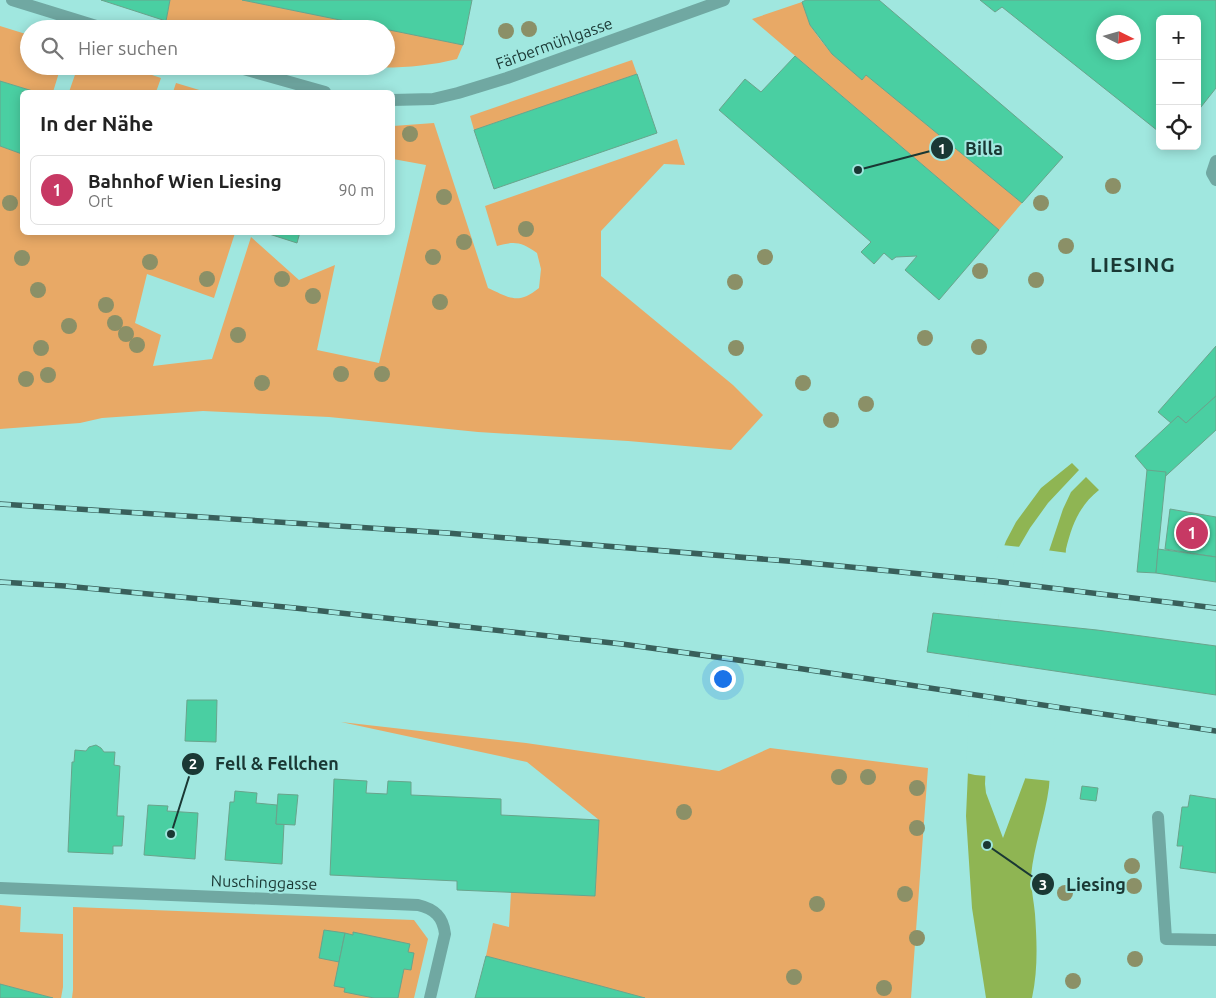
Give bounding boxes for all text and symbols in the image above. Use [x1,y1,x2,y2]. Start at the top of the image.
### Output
street label: Färbermühlgasse [493,14,615,72]
north arrow [1096,15,1141,60]
map controls [1156,15,1201,150]
button: + [1156,15,1201,60]
search box [20,20,395,75]
icon: search [38,34,66,62]
text: Hier suchen [78,37,178,59]
button: − [1156,60,1201,105]
button: locate [1156,105,1201,150]
text: In der Nähe [40,111,153,135]
callout: Billa [930,132,1013,165]
text: Billa [965,138,1003,158]
text: 1 [938,140,946,157]
text: Bahnhof Wien Liesing [88,170,282,192]
text: 1 [52,181,62,199]
text: 90 m [338,181,374,199]
text: Ort [88,192,113,210]
district label: LIESING [1090,252,1176,276]
pin: 1 [1176,514,1208,552]
your location [710,666,736,692]
callout: Fell & Fellchen [180,747,349,780]
text: Fell & Fellchen [215,753,339,773]
text: 2 [189,755,197,772]
callout: Liesing [1031,868,1136,901]
street label: Nuschinggasse [210,871,318,893]
text: Liesing [1066,874,1126,894]
text: 3 [1039,876,1047,893]

